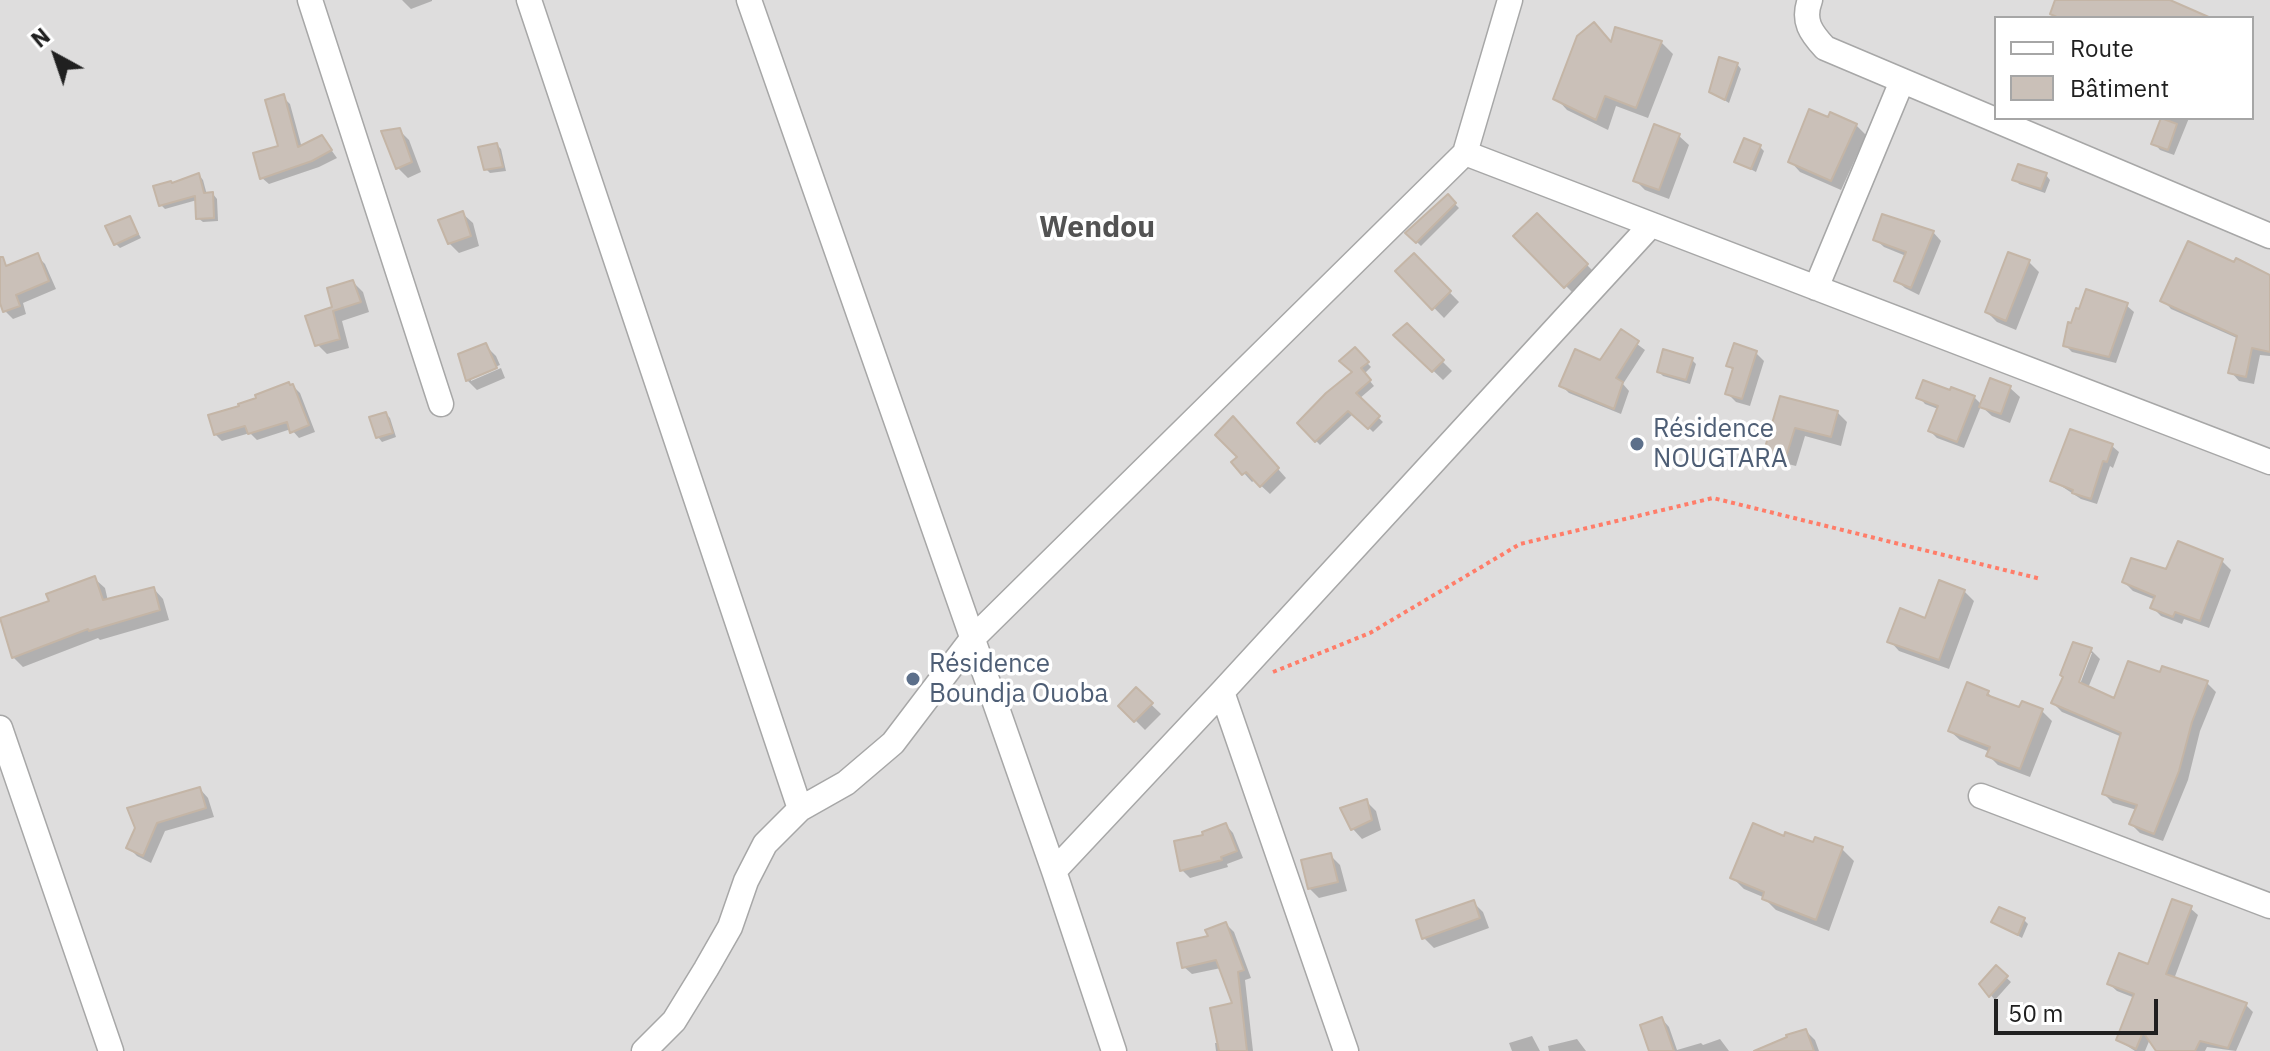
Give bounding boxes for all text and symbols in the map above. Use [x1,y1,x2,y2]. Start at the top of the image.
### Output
north arrow [16,16,96,96]
legend [1994,16,2254,120]
text: N [25,21,56,53]
text: Route [2070,32,2134,64]
text: Bâtiment [2070,72,2169,104]
district label: Wendou [1039,210,1155,246]
place label: Résidence NOUGTARA [1653,413,1788,474]
marker: Résidence NOUGTARA [1628,435,1646,453]
place label: Résidence Boundja Ouoba [929,648,1108,710]
marker: Résidence Boundja Ouoba [904,670,922,688]
scale bar [1998,983,2162,1033]
text: 50 m [2008,997,2063,1029]

